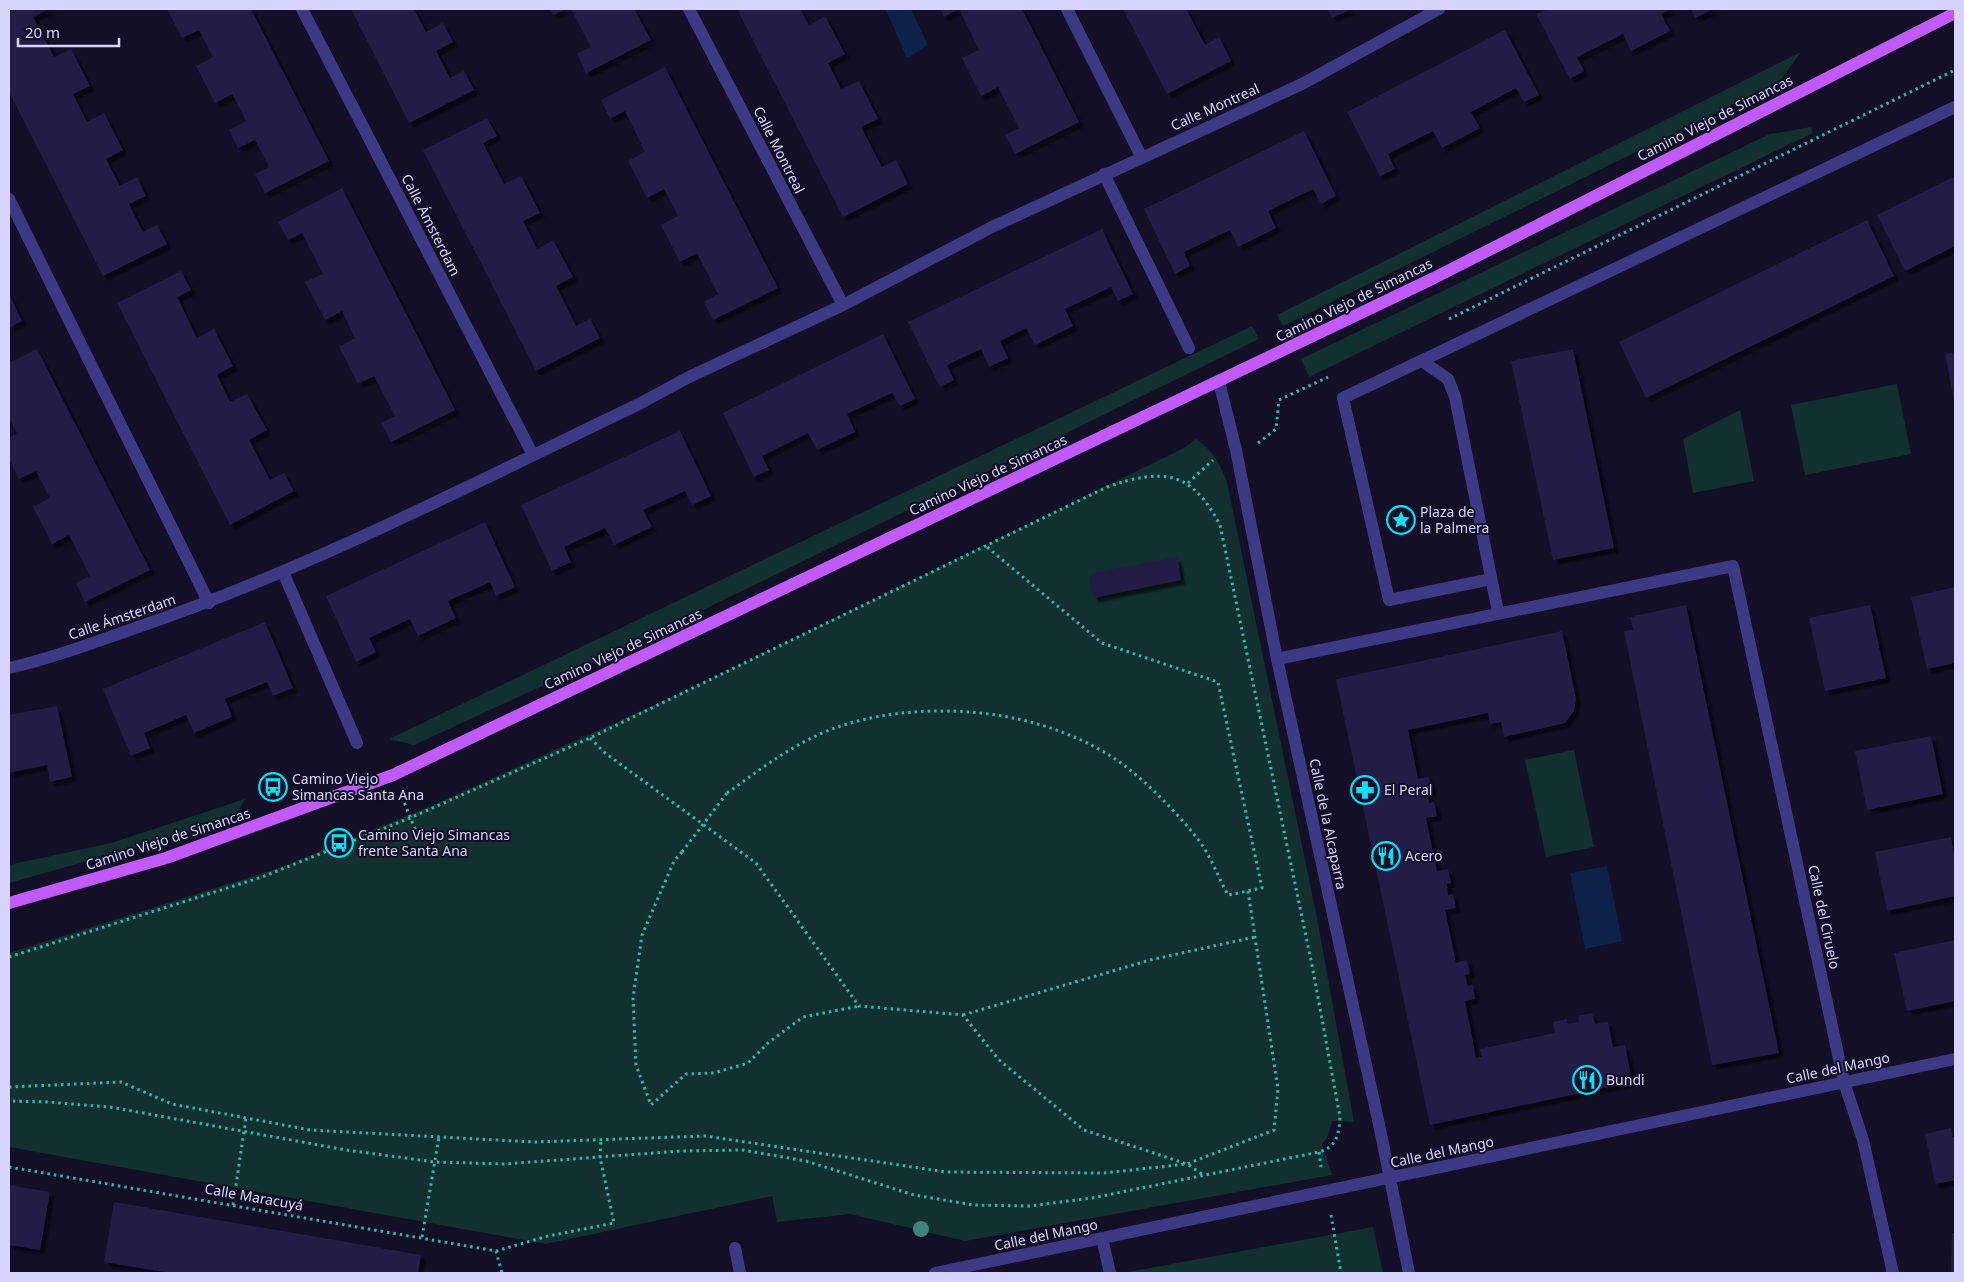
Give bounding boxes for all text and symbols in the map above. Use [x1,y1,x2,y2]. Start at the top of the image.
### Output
scale bar [18,15,119,47]
text: 20 m [25,22,60,42]
street label: Camino Viejo de Simancas [1634,70,1796,165]
street label: Calle Montreal [1167,79,1262,135]
street label: Calle Montreal [749,103,810,196]
street label: Calle Ámsterdam [398,170,465,279]
street label: Camino Viejo de Simancas [1272,253,1436,346]
street label: Camino Viejo de Simancas [906,429,1070,520]
place label: Plaza de la Palmera [1420,502,1489,537]
place icon: Plaza de la Palmera [1386,505,1416,535]
street label: Calle Ámsterdam [66,589,178,644]
street label: Camino Viejo de Simancas [541,603,705,694]
street label: Calle de la Alcaparra [1305,757,1352,891]
place label: Camino Viejo Simancas Santa Ana [292,769,424,804]
bus stop icon: Camino Viejo Simancas Santa Ana [258,772,288,802]
pharmacy icon: El Peral [1350,775,1380,805]
place label: El Peral [1384,780,1432,799]
street label: Camino Viejo de Simancas [83,803,253,874]
place label: Camino Viejo Simancas frente Santa Ana [358,825,510,860]
bus stop icon: Camino Viejo Simancas frente Santa Ana [324,828,354,858]
restaurant icon: Acero [1371,841,1401,871]
place label: Acero [1405,846,1443,865]
street label: Calle del Ciruelo [1804,863,1845,971]
street label: Calle del Mango [1784,1047,1891,1088]
restaurant icon: Bundi [1572,1065,1602,1095]
place label: Bundi [1606,1070,1645,1089]
street label: Calle del Mango [1388,1131,1495,1172]
street label: Calle Maracuyá [203,1178,305,1215]
street label: Calle del Mango [992,1214,1099,1255]

